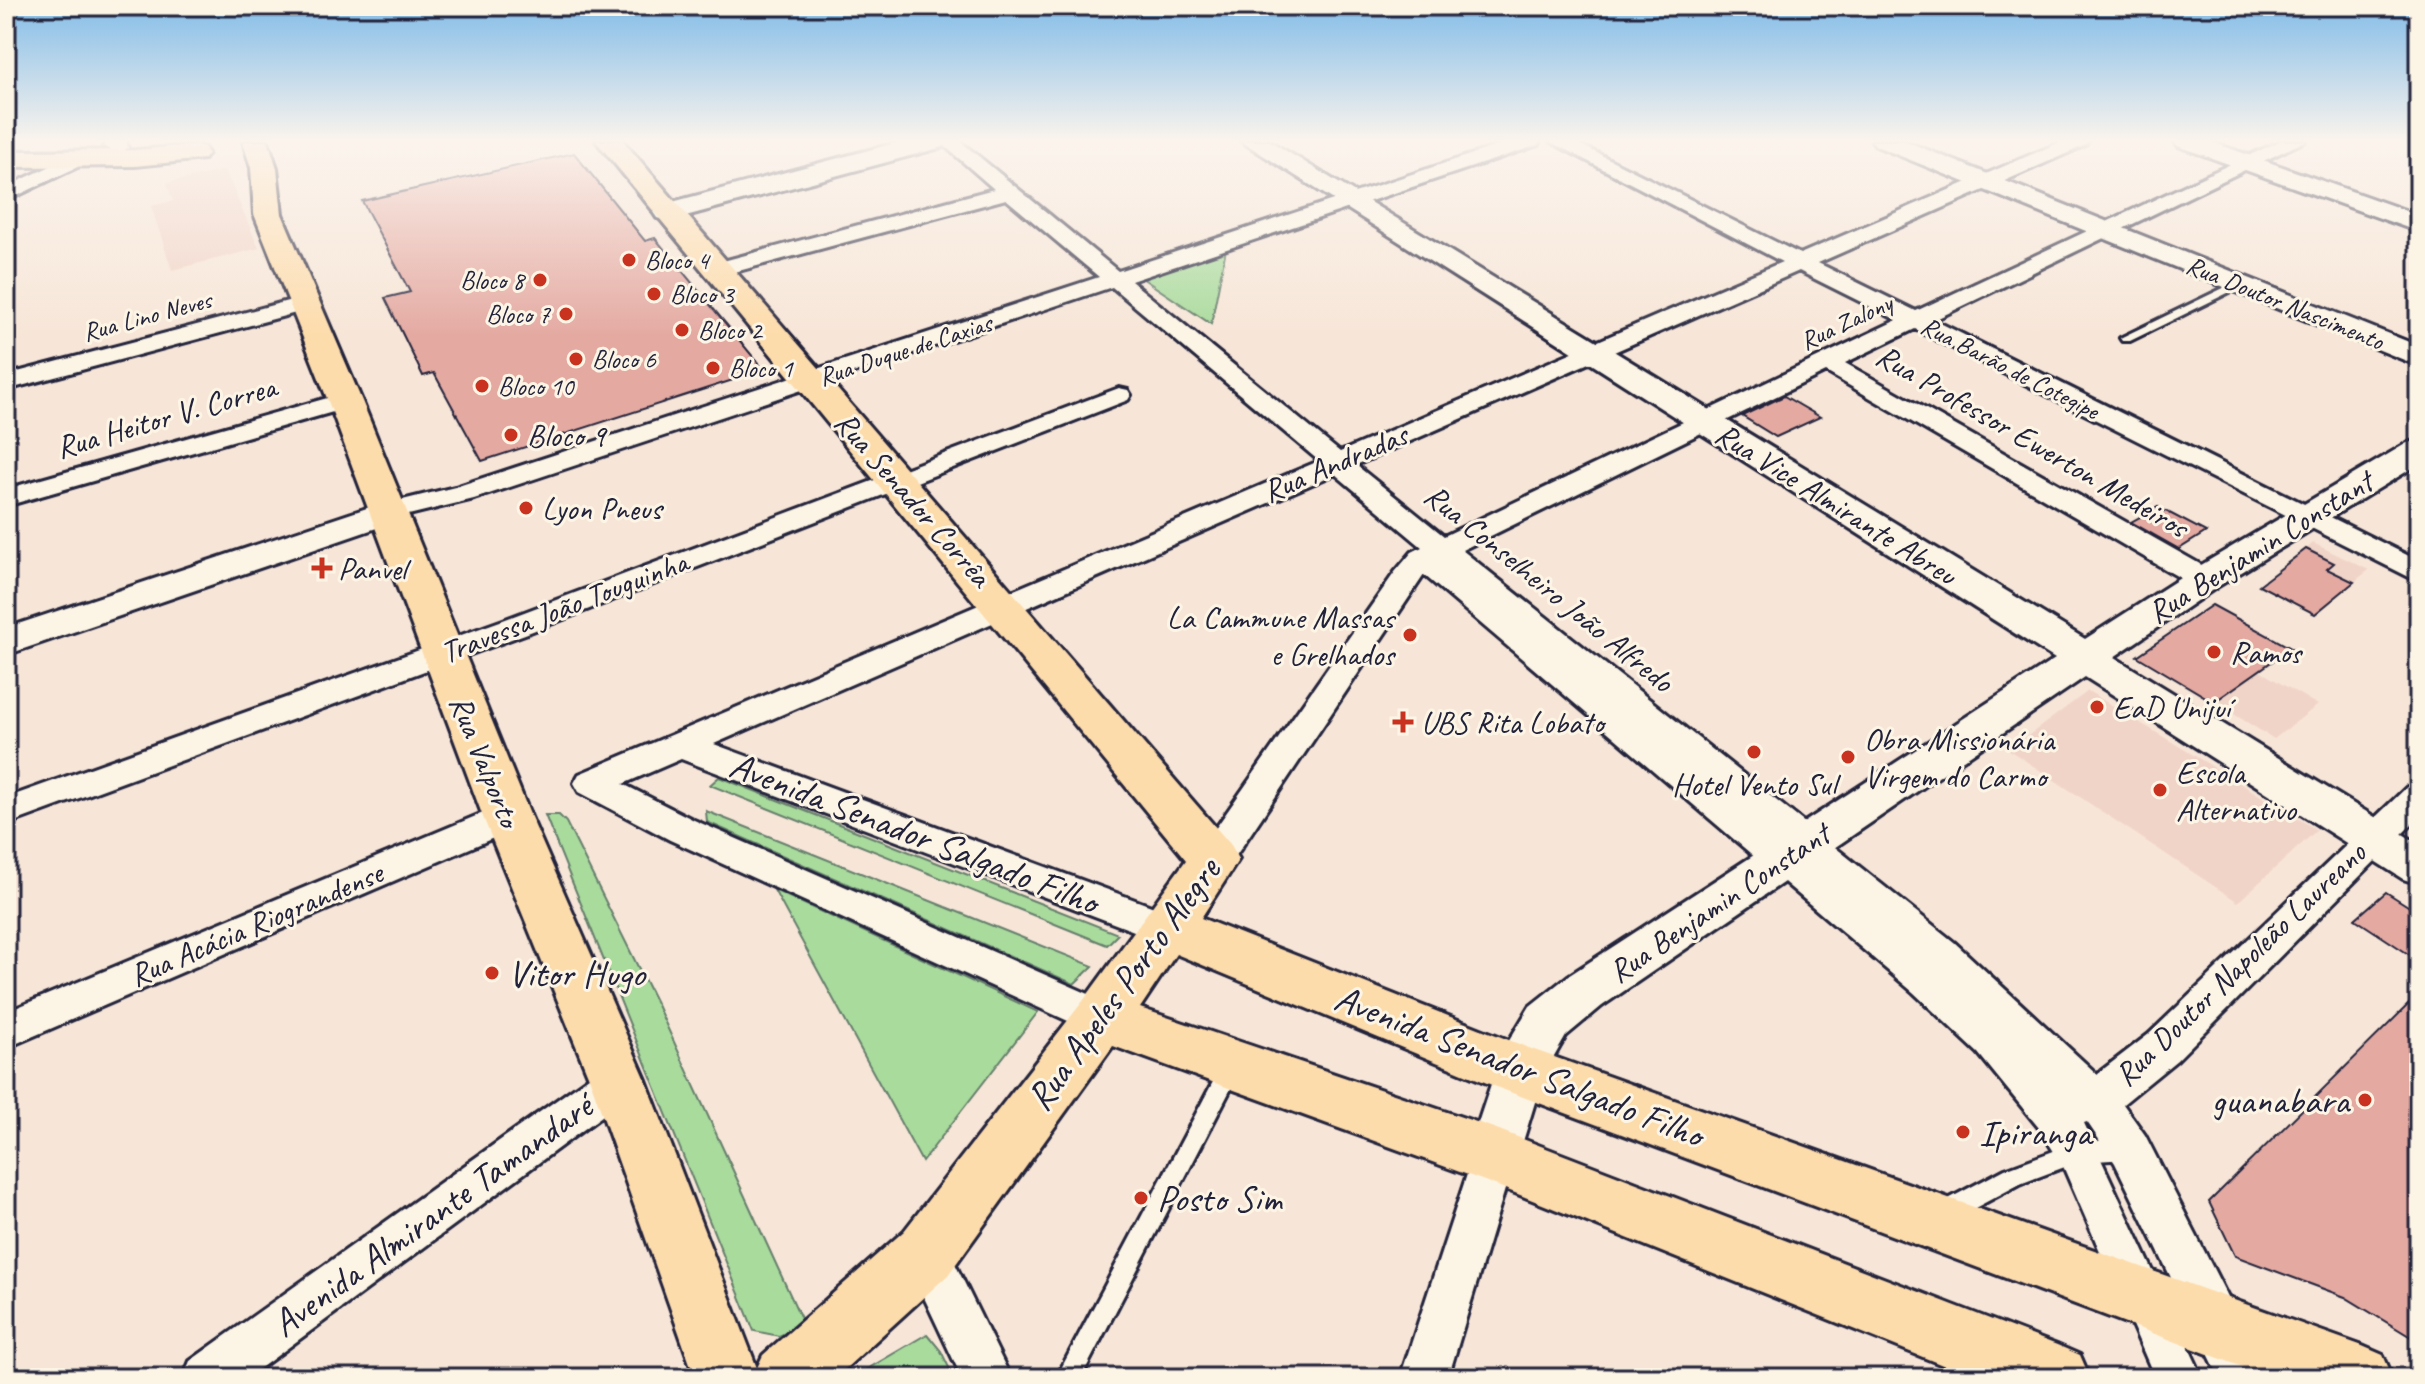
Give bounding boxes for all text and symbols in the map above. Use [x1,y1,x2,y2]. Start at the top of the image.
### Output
place label: Bloco 4 [645,244,711,277]
street label: Rua Doutor Nascimento [2182,248,2390,358]
marker: Bloco 4 [620,251,638,269]
place label: Bloco 8 [460,264,526,297]
marker: Bloco 8 [531,271,549,289]
place label: Bloco 3 [670,278,736,311]
street label: Rua Lino Neves [79,282,217,349]
marker: Bloco 3 [645,285,663,303]
street label: Rua Zalony [1795,285,1899,358]
place label: Bloco 7 [486,298,551,331]
marker: Bloco 7 [557,305,575,323]
street label: Rua Duque de Caxias [814,306,998,394]
street label: Rua Barão de Cotegipe [1915,309,2106,428]
place label: Bloco 2 [698,314,764,347]
marker: Bloco 2 [673,321,691,339]
street label: Rua Professor Ewerton Medeiros [1869,335,2198,549]
place label: Bloco 6 [592,343,657,376]
marker: Bloco 6 [567,350,585,368]
place label: Bloco 1 [729,352,794,385]
marker: Bloco 1 [704,359,722,377]
street label: Rua Heitor V. Correa [51,365,283,468]
place label: Bloco 10 [498,370,576,403]
marker: Bloco 10 [473,377,491,395]
street label: Rua Senador Corrêa [825,403,1002,597]
street label: Rua Andradas [1256,413,1416,512]
street label: Rua Vice Almirante Abreu [1708,413,1966,596]
place label: Bloco 9 [527,415,608,456]
marker: Bloco 9 [502,426,520,444]
street label: Rua Benjamin Constant [2140,459,2384,633]
street label: Rua Conselheiro João Alfredo [1416,475,1683,702]
place label: Lyon Pneus [542,488,664,529]
marker: Lyon Pneus [517,499,535,517]
street label: Travessa João Touguinha [435,540,696,673]
place label: Panvel [338,548,412,589]
marker: Panvel [313,559,331,577]
place label: La Cammune Massas e Grelhados [1167,597,1397,675]
marker: La Cammune Massas e Grelhados [1401,626,1419,644]
place label: Ramos [2230,632,2303,673]
marker: Ramos [2205,643,2223,661]
place label: EaD Unijuí [2113,687,2236,728]
street label: Rua Valporto [440,689,531,836]
marker: EaD Unijuí [2088,698,2106,716]
place label: UBS Rita Lobato [1421,702,1607,743]
marker: UBS Rita Lobato [1392,711,1414,733]
place label: Obra Missionária Virgem do Carmo [1864,719,2056,797]
street label: Avenida Senador Salgado Filho [723,741,1108,926]
marker: Hotel Vento Sul [1745,743,1763,761]
marker: Obra Missionária Virgem do Carmo [1839,748,1857,766]
place label: Escola Alternativo [2176,752,2297,830]
place label: Hotel Vento Sul [1672,764,1842,805]
marker: Escola Alternativo [2151,781,2169,799]
street label: Rua Benjamin Constant [1601,811,1841,992]
street label: Rua Doutor Napoleão Laureano [2105,832,2376,1095]
street label: Rua Apeles Porto Alegre [1016,846,1232,1119]
street label: Rua Acácia Riograndense [123,851,391,996]
place label: Vitor Hugo [508,950,648,997]
marker: Vitor Hugo [483,964,501,982]
street label: Avenida Senador Salgado Filho [1328,974,1713,1159]
place label: guanabara [2211,1077,2352,1124]
street label: Avenida Almirante Tamandaré [263,1080,606,1347]
marker: guanabara [2356,1091,2374,1109]
place label: Ipiranga [1979,1109,2095,1156]
marker: Ipiranga [1954,1123,1972,1141]
place label: Posto Sim [1157,1175,1284,1222]
marker: Posto Sim [1132,1189,1150,1207]

